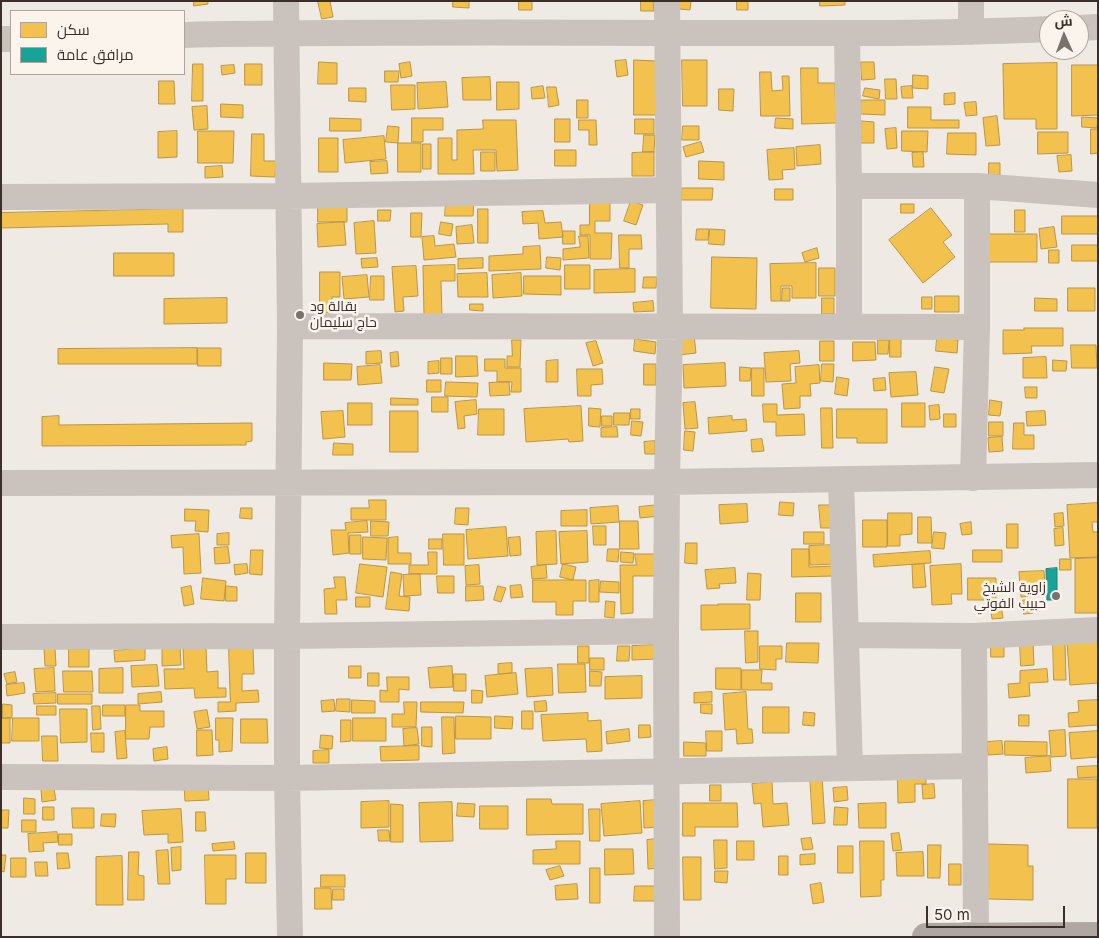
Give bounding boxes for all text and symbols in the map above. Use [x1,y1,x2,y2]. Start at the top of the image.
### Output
legend [10,10,185,75]
north arrow [1039,10,1089,60]
text: ش [1054,12,1073,29]
text: سكن [57,20,90,39]
text: مرافق عامة [57,45,134,64]
place label: بقالة ود حاج سليمان [310,299,377,332]
marker: بقالة ود حاج سليمان [294,309,306,321]
place label: زاوية الشيخ حبيب الفوتي [974,580,1046,612]
marker: زاوية الشيخ حبيب الفوتي [1050,590,1062,602]
scale bar [929,896,1068,928]
text: 50 m [934,905,970,924]

